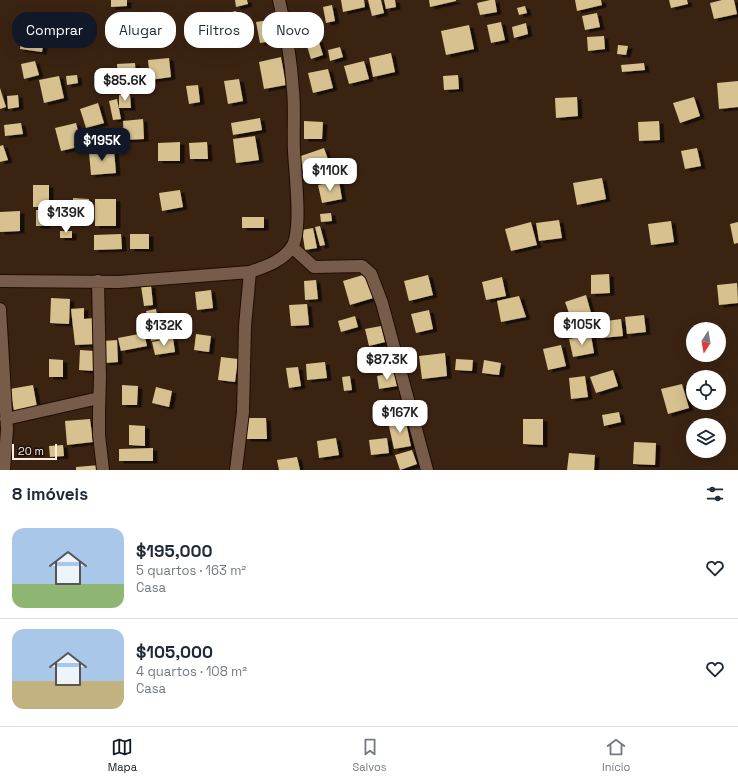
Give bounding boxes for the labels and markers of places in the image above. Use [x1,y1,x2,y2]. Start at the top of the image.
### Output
pin: $85.6K [92,68,158,102]
pin: $195K [74,128,130,162]
pin: $110K [302,158,358,192]
pin: $139K [38,200,94,234]
pin: $105K [554,312,610,346]
pin: $132K [136,313,192,347]
pin: $87.3K [354,347,420,381]
pin: $167K [372,400,428,434]

